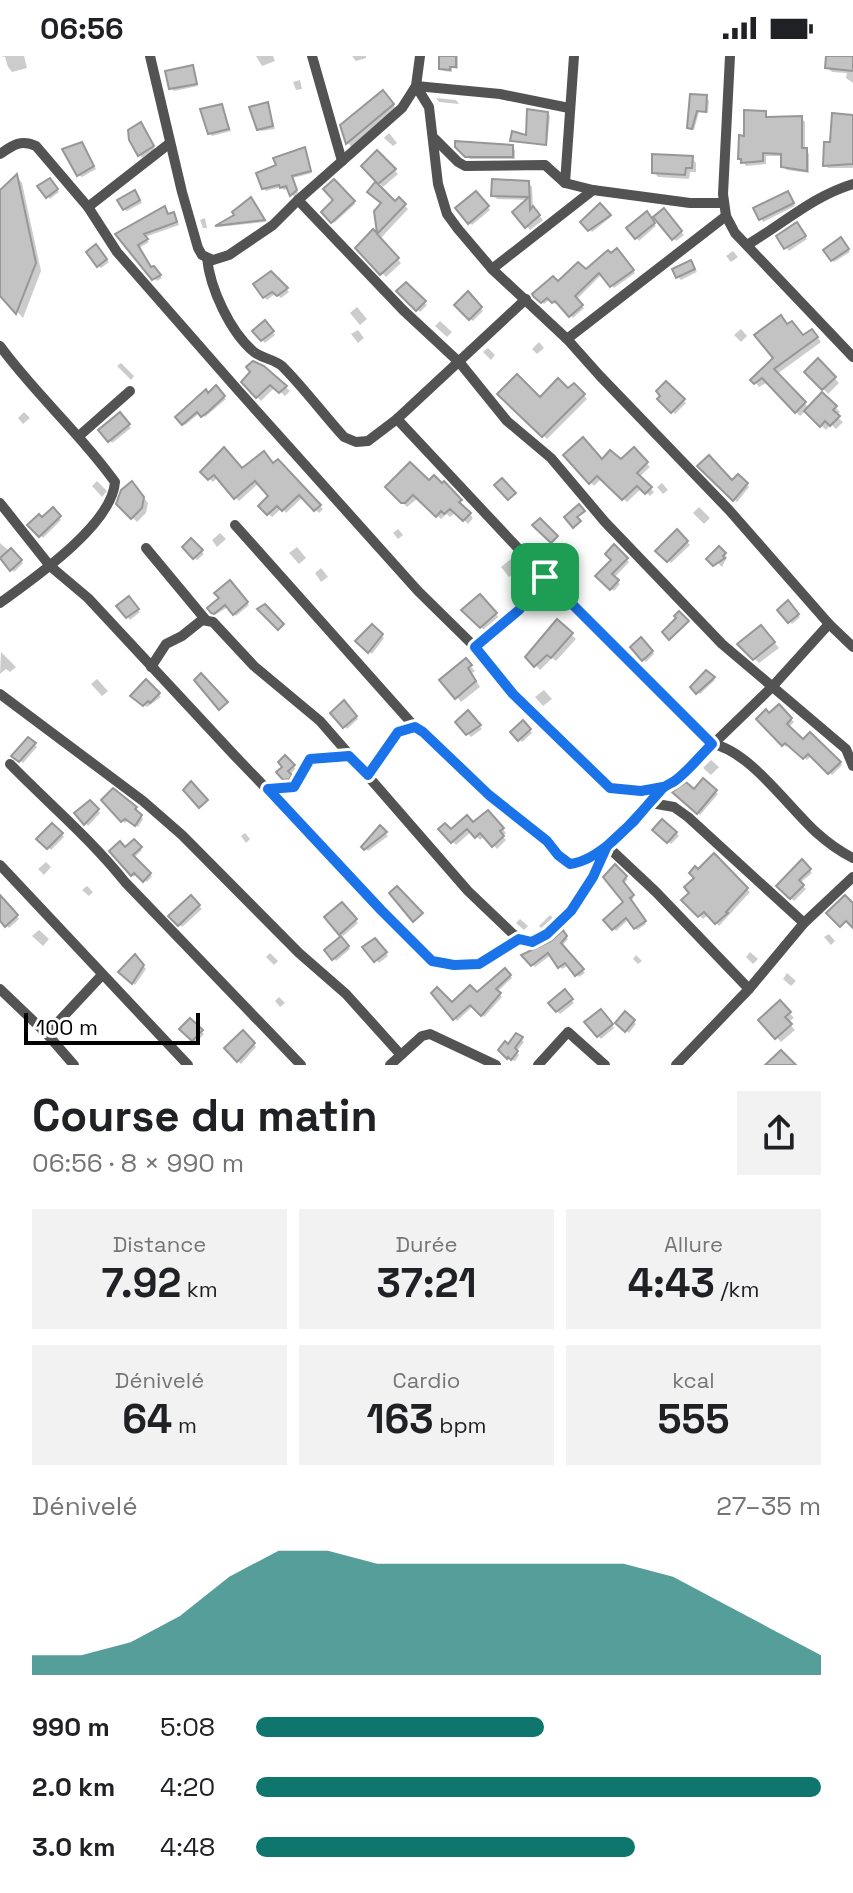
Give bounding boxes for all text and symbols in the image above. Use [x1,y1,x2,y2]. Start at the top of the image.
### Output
text: 06:56 [40,9,123,48]
pin [511,543,579,611]
icon: arrive [523,555,567,599]
scale bar [24,1009,200,1045]
text: 100 m [36,1013,98,1041]
text: Course du matin [32,1088,378,1144]
button: share [737,1091,821,1175]
text: 06:56 · 8 × 990 m [32,1146,244,1180]
text: Distance [113,1230,206,1258]
text: Durée [396,1230,458,1258]
text: Allure [664,1230,723,1258]
text: 7.92 [101,1258,181,1309]
text: 37:21 [376,1258,477,1309]
text: 4:43 [628,1258,715,1309]
text: km [181,1275,218,1303]
text: /km [715,1275,759,1303]
text: Dénivelé [115,1366,204,1394]
text: Cardio [393,1366,460,1394]
text: kcal [672,1366,715,1394]
text: 64 [122,1394,172,1445]
text: 163 [366,1394,434,1445]
text: 555 [658,1394,730,1445]
text: m [172,1411,197,1439]
text: bpm [434,1411,487,1439]
text: Dénivelé [32,1489,138,1523]
text: 27–35 m [716,1489,821,1523]
text: 990 m [32,1710,110,1744]
text: 5:08 [160,1710,215,1744]
text: 2.0 km [32,1770,115,1804]
text: 4:20 [160,1770,215,1804]
text: 3.0 km [32,1830,116,1864]
text: 4:48 [160,1830,215,1864]

